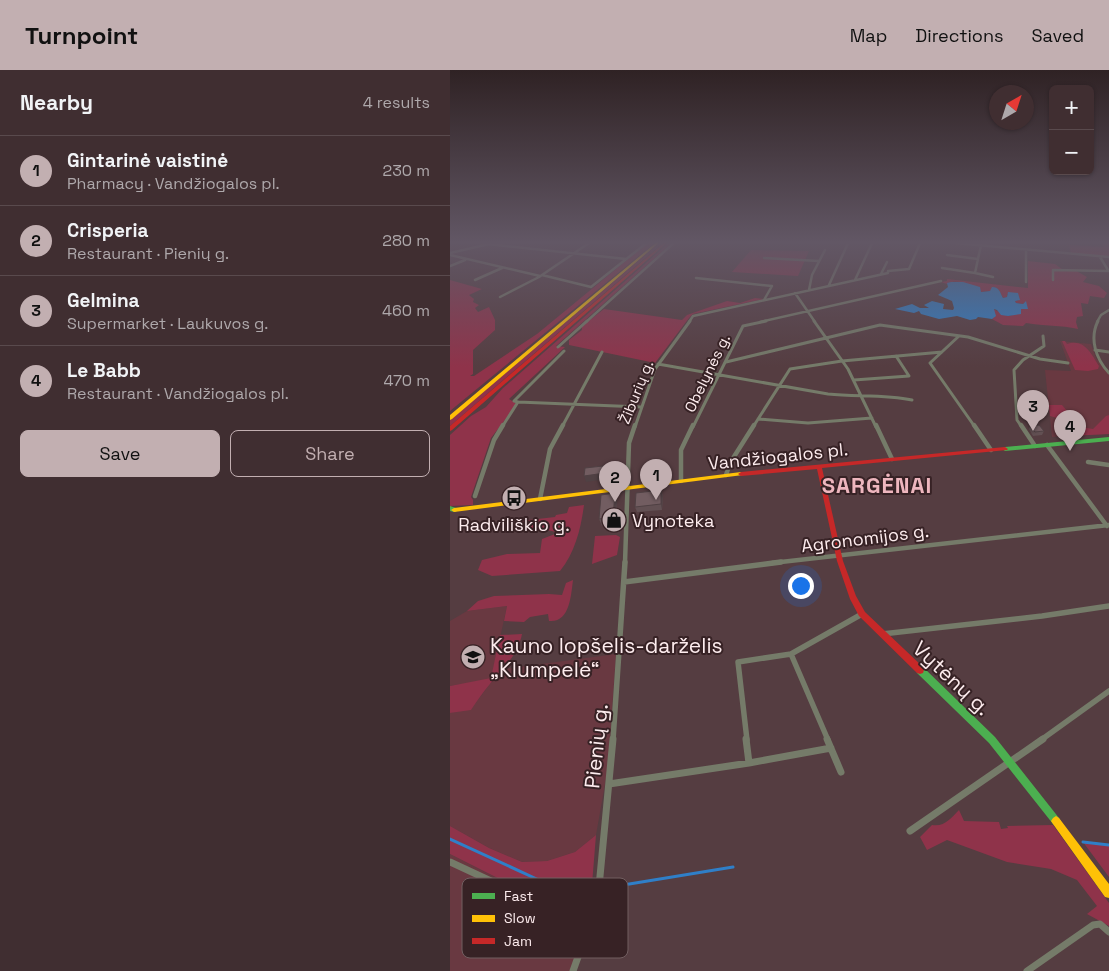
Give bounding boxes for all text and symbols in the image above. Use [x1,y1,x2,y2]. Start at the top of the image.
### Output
text: Turnpoint [25,20,138,51]
text: Map [850,24,887,47]
text: Directions [915,24,1004,47]
text: Saved [1032,24,1084,47]
north arrow [989,85,1034,130]
map controls [1049,85,1094,175]
button: + [1049,85,1094,130]
text: Nearby [20,89,93,116]
text: 4 results [363,92,430,113]
button: − [1049,130,1094,175]
text: Gintarinė vaistinė [67,148,228,173]
text: 1 [32,160,40,181]
text: 230 m [383,160,430,181]
text: Pharmacy · Vandžiogalos pl. [67,173,280,194]
text: Crisperia [67,218,148,243]
text: 2 [31,230,41,251]
text: 280 m [382,230,430,251]
text: Restaurant · Pienių g. [67,243,229,264]
text: Gelmina [67,288,140,313]
text: 3 [31,300,41,321]
text: 460 m [382,300,430,321]
text: Supermarket · Laukuvos g. [67,313,268,334]
street label: Obelynės g. [680,331,734,415]
street label: Žiburių g. [615,357,657,427]
text: Le Babb [67,358,141,383]
text: 4 [31,370,41,391]
text: 470 m [383,370,430,391]
text: Restaurant · Vandžiogalos pl. [67,383,289,404]
pin: 3 [1017,390,1049,431]
pin: 4 [1054,410,1086,451]
button: Save [20,430,220,477]
button: Share [230,430,430,477]
street label: Vandžiogalos pl. [707,437,849,475]
pin: 1 [640,459,672,500]
pin: 2 [599,461,631,502]
district label: SARGĖNAI [822,471,932,499]
bus stop icon: Radviliškio g. [501,485,527,511]
shop icon: Vynoteka [601,507,627,533]
place label: Vynoteka [632,509,714,532]
place label: Radviliškio g. [458,513,570,536]
street label: Agronomijos g. [800,519,930,557]
your location [788,573,814,599]
place label: Kauno lopšelis-darželis „Klumpelė“ [490,632,723,683]
street label: Vytėnų g. [907,635,997,721]
school or university icon: Kauno lopšelis-darželis „Klumpelė“ [460,644,486,670]
street label: Pienių g. [578,702,614,790]
legend [462,878,628,958]
text: Fast [504,887,533,905]
text: Slow [504,909,536,927]
text: Jam [504,932,532,950]

